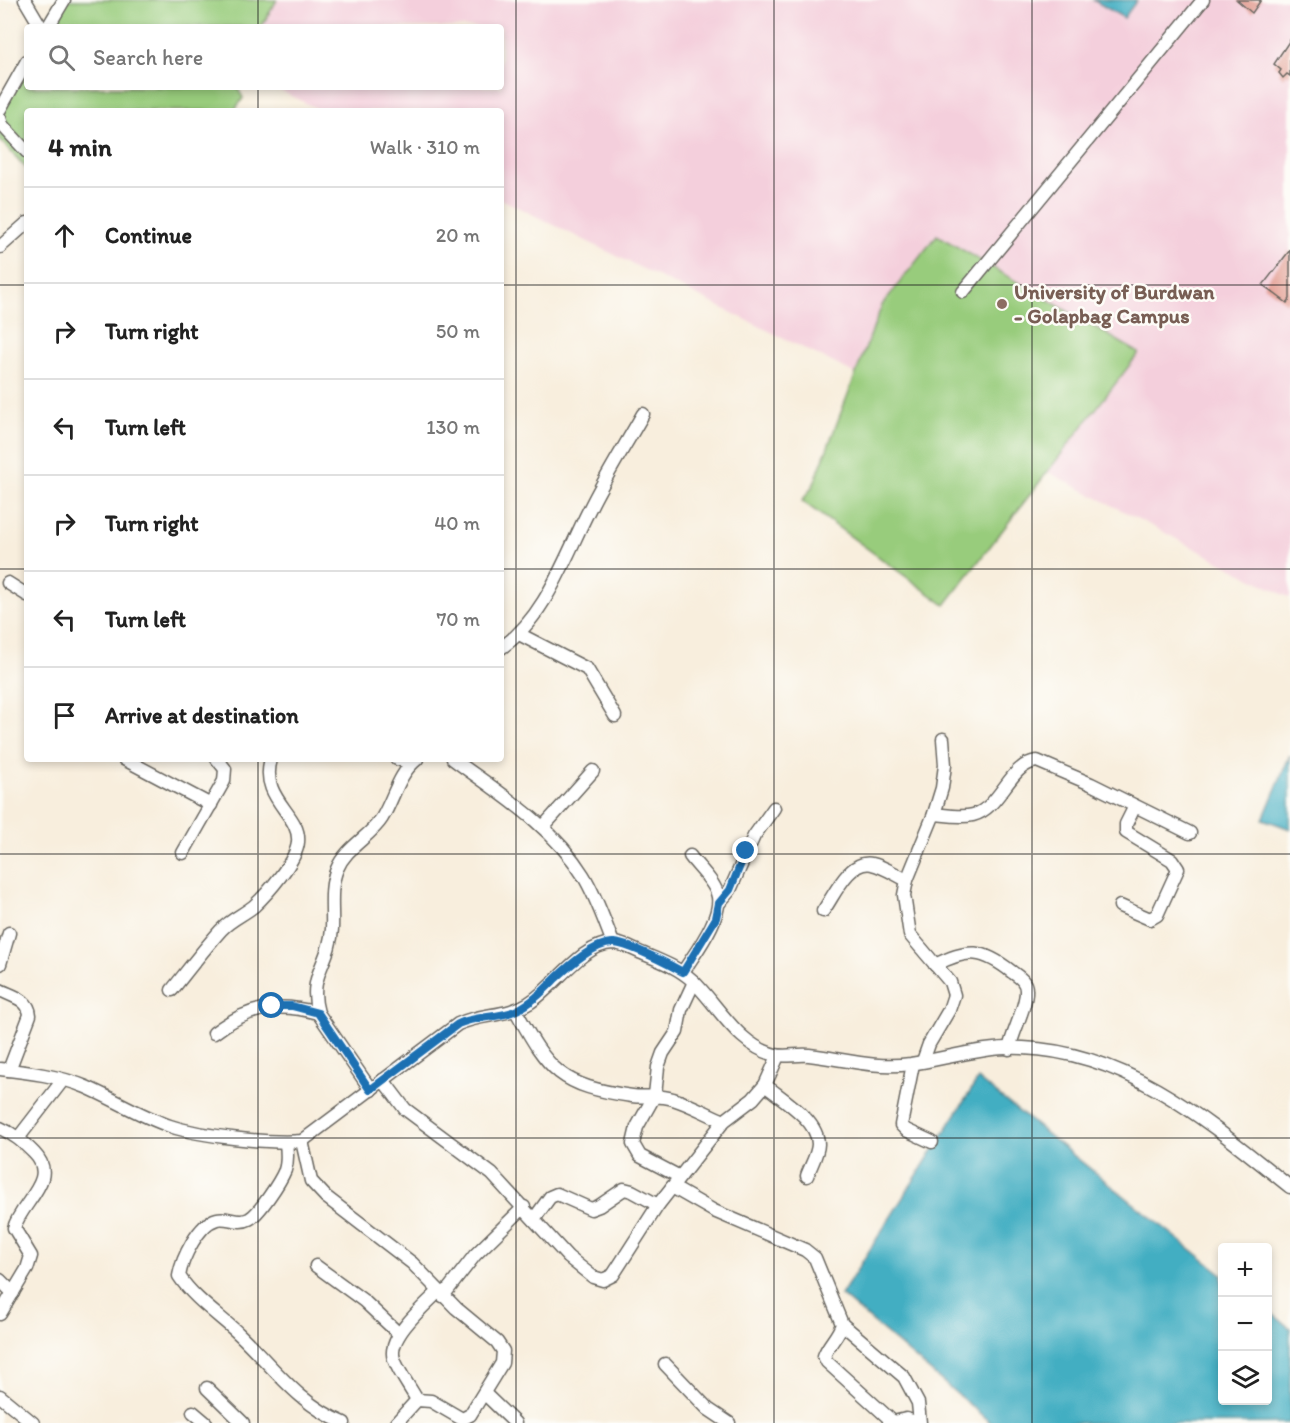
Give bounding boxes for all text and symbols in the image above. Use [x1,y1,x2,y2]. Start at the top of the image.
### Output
search box [24,24,504,90]
icon: search [45,41,78,74]
text: Search here [93,44,203,71]
text: 4 min [48,131,112,163]
text: Walk · 310 m [370,135,480,159]
icon: ahead [48,219,81,252]
text: Continue [105,222,192,249]
text: 20 m [436,223,480,247]
place label: University of Burdwan - Golapbag Campus [1014,279,1215,329]
marker: University of Burdwan - Golapbag Campus [995,297,1009,311]
icon: right [48,315,81,348]
text: Turn right [105,318,199,345]
text: 50 m [436,319,480,343]
icon: left [48,411,81,444]
text: Turn left [105,414,186,441]
text: 130 m [426,415,480,439]
icon: right [48,507,81,540]
text: Turn right [105,510,199,537]
text: 40 m [434,511,480,535]
icon: left [48,603,81,636]
text: Turn left [105,606,186,633]
text: 70 m [436,607,480,631]
icon: arrive [48,699,81,732]
text: Arrive at destination [105,702,299,729]
route end [732,837,758,863]
route start [258,992,284,1018]
map controls [1218,1243,1272,1405]
button: + [1218,1243,1272,1297]
button: − [1218,1297,1272,1351]
button: layers [1218,1351,1272,1405]

